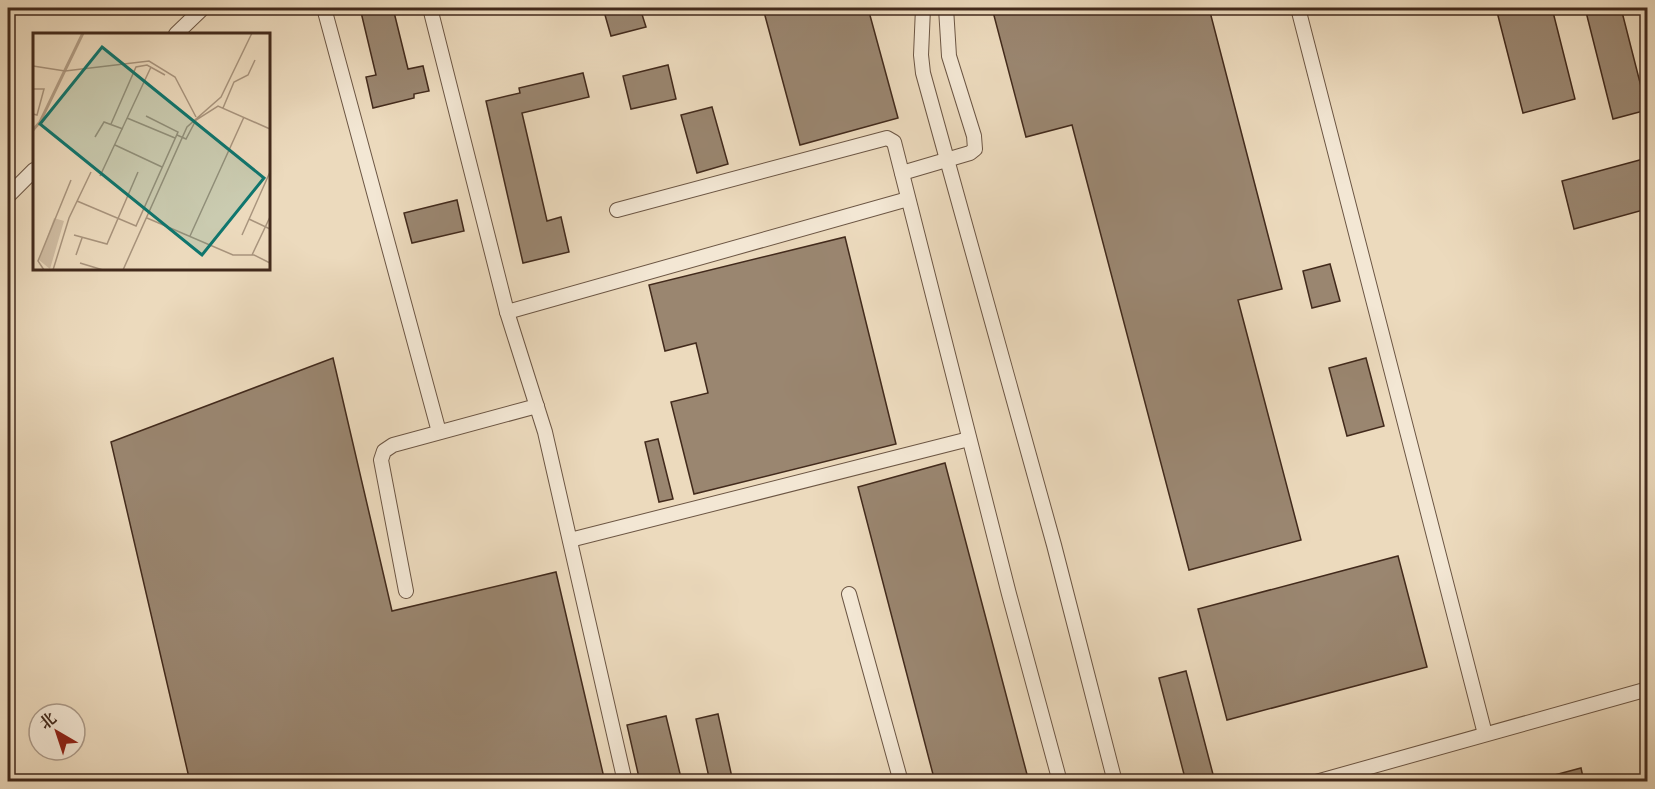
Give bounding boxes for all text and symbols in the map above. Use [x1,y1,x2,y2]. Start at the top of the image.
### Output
inset map [33,33,270,270]
north arrow [27,702,87,762]
text: 北 [36,708,61,734]

